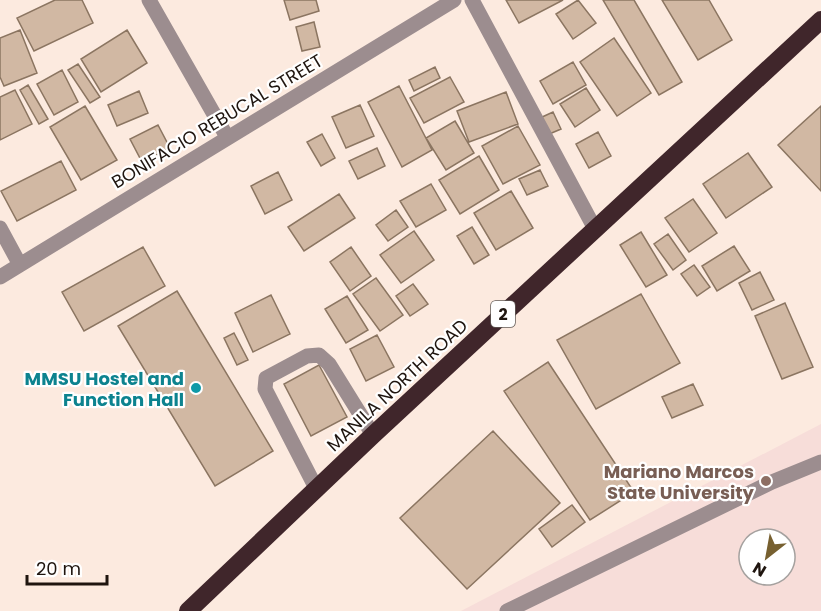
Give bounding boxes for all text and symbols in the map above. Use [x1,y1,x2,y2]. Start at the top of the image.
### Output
street label: BONIFACIO REBUCAL STREET [107,48,327,194]
road number: 2 [491,301,515,327]
street label: MANILA NORTH ROAD [321,313,473,457]
place label: MMSU Hostel and Function Hall [25,366,184,412]
marker: MMSU Hostel and Function Hall [189,381,203,395]
place label: Mariano Marcos State University [604,459,755,505]
marker: Mariano Marcos State University [759,474,773,488]
north arrow [737,527,797,587]
scale bar [27,548,106,586]
text: 20 m [36,556,81,581]
text: N [748,556,771,582]

